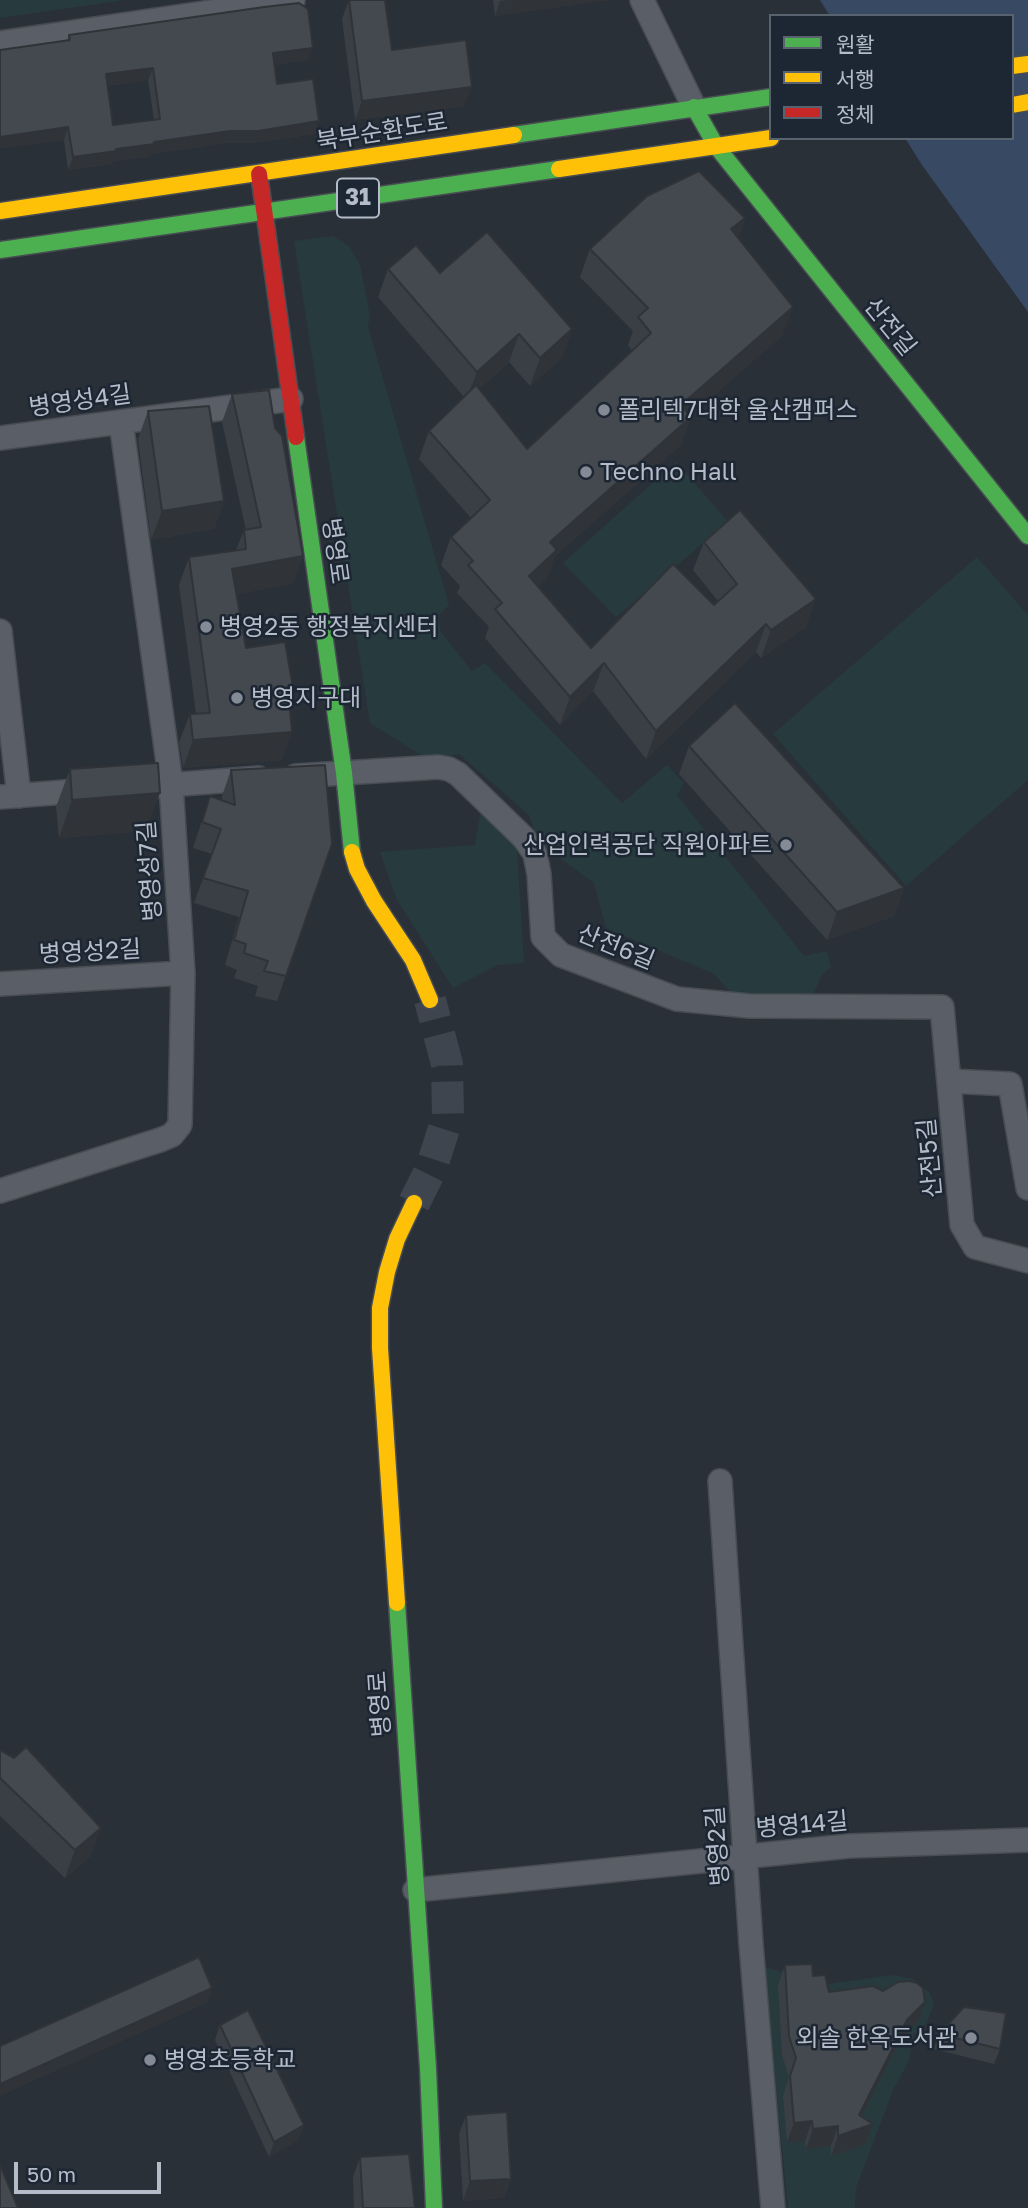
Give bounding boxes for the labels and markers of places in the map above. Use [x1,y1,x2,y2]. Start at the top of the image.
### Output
place label: 폴리텍7대학 울산캠퍼스 [618,396,858,424]
marker: 폴리텍7대학 울산캠퍼스 [596,402,612,418]
place label: Techno Hall [600,458,737,486]
marker: Techno Hall [578,464,594,480]
place label: 병영2동 행정복지센터 [220,613,439,641]
marker: 병영2동 행정복지센터 [198,619,214,635]
place label: 병영지구대 [251,684,361,712]
marker: 병영지구대 [229,690,245,706]
place label: 산업인력공단 직원아파트 [523,831,772,859]
marker: 산업인력공단 직원아파트 [778,837,794,853]
place label: 외솔 한옥도서관 [796,2024,957,2052]
marker: 외솔 한옥도서관 [963,2030,979,2046]
place label: 병영초등학교 [164,2046,296,2074]
marker: 병영초등학교 [142,2052,158,2068]

